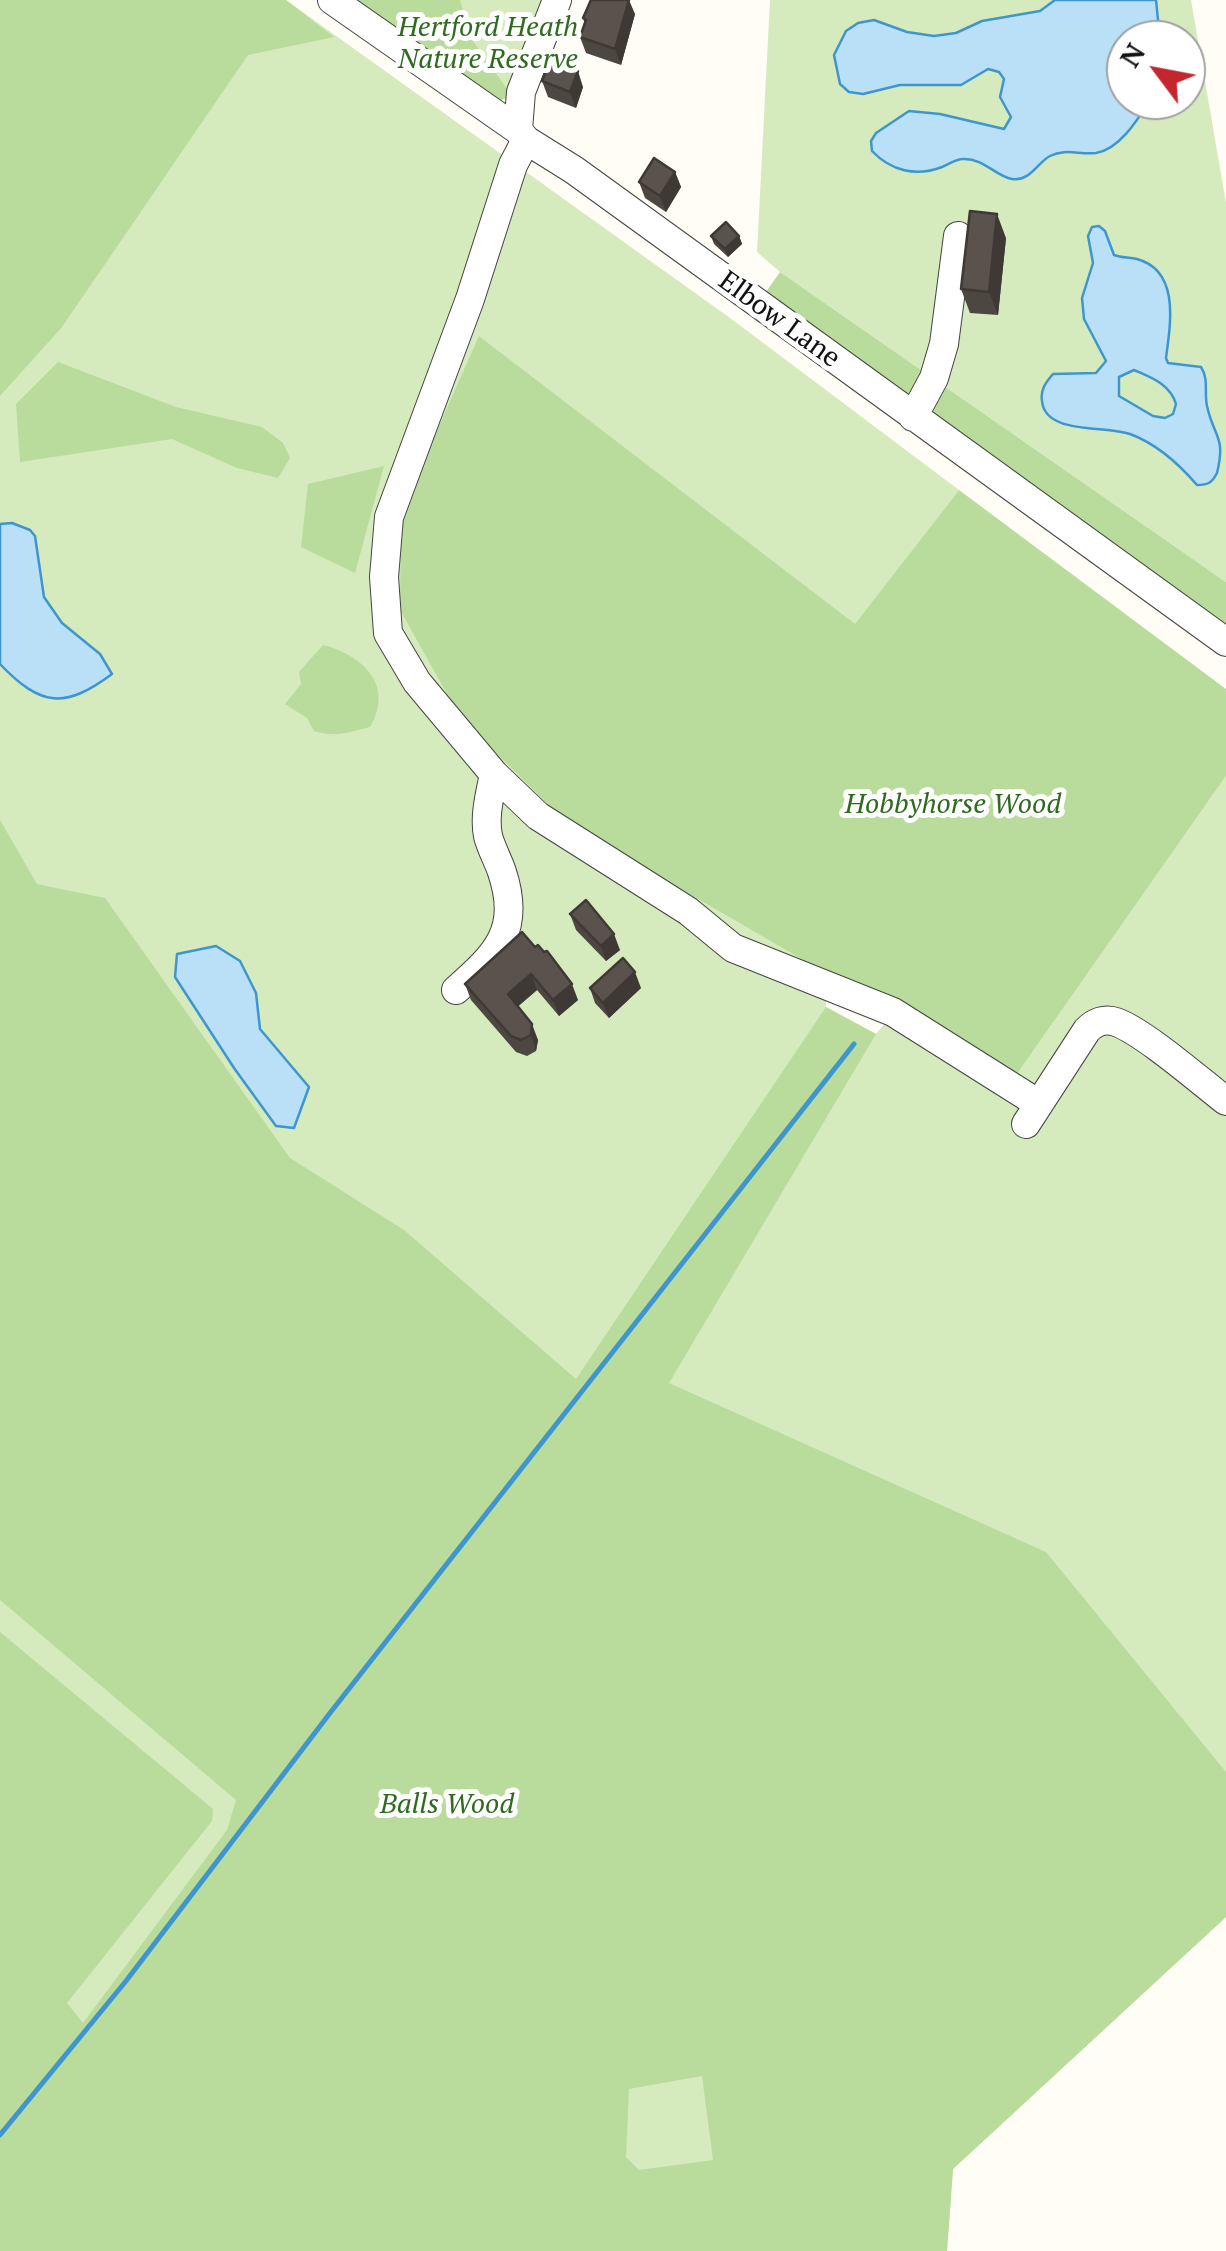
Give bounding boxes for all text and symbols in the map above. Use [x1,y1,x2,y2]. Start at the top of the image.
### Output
park label: Hertford Heath Nature Reserve [398,11,578,77]
north arrow [1106,20,1206,120]
text: N [1111,36,1153,74]
street label: Elbow Lane [711,265,847,375]
park label: Hobbyhorse Wood [845,788,1061,822]
park label: Balls Wood [380,1788,514,1822]

